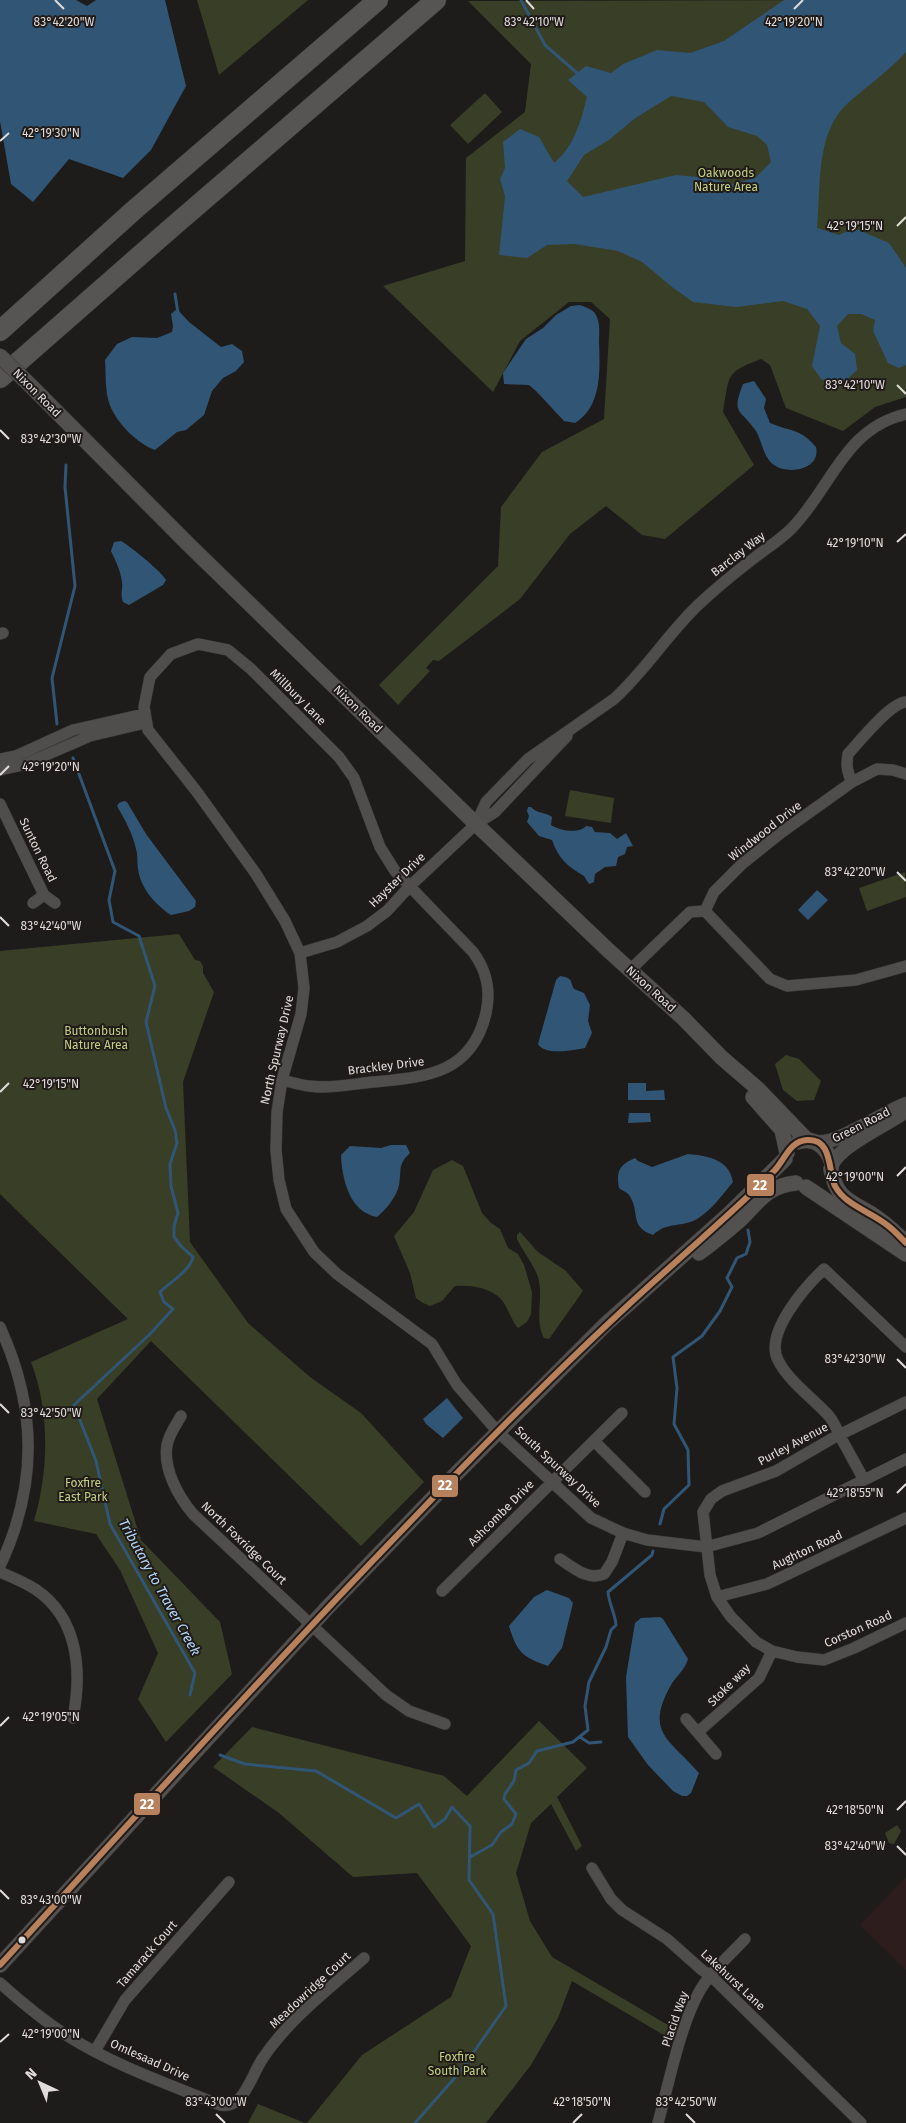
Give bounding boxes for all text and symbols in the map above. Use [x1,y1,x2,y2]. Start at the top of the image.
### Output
text: 83°42'20"W [34,15,94,29]
text: 83°42'10"W [504,15,564,29]
text: 42°19'20"N [765,15,823,29]
text: 42°19'30"N [22,126,80,140]
park label: Oakwoods Nature Area [694,166,758,194]
text: 42°19'15"N [827,219,883,233]
street label: Nixon Road [10,366,64,420]
text: 83°42'10"W [825,378,885,392]
text: 83°42'30"W [21,432,82,446]
street label: Barclay Way [708,529,768,579]
text: 42°19'10"N [826,536,884,550]
street label: Millbury Lane [267,666,329,728]
street label: Nixon Road [331,682,385,736]
text: 42°19'20"N [22,760,80,774]
street label: Windwood Drive [726,798,804,864]
street label: Sunton Road [16,816,60,884]
street label: Hayster Drive [366,850,428,910]
text: 83°42'20"W [825,865,885,879]
text: 83°42'40"W [21,919,81,933]
street label: Nixon Road [623,963,679,1015]
street label: North Spurway Drive [258,994,296,1106]
park label: Buttonbush Nature Area [64,1024,128,1052]
street label: Brackley Drive [347,1054,425,1078]
text: 42°19'15"N [23,1077,79,1091]
street label: Green Road [830,1105,892,1145]
text: 42°19'00"N [826,1170,884,1184]
line badge: 22 [746,1173,775,1197]
text: 22 [753,1177,767,1194]
text: 83°42'30"W [825,1352,886,1366]
text: 83°42'50"W [21,1406,82,1420]
street label: Purley Avenue [756,1420,830,1468]
street label: South Spurway Drive [512,1424,604,1510]
line badge: 22 [431,1474,459,1498]
park label: Foxfire East Park [58,1476,109,1504]
text: 22 [438,1477,452,1494]
street label: Ashcombe Drive [465,1477,537,1549]
text: 42°18'55"N [826,1486,884,1500]
street label: North Foxridge Court [199,1499,290,1588]
water label: Tributary to Traver Creek [115,1516,204,1659]
street label: Aughton Road [770,1528,844,1572]
street label: Corston Road [822,1608,894,1650]
street label: Stoke way [705,1661,753,1709]
text: 42°19'05"N [22,1710,80,1724]
line badge: 22 [133,1792,161,1816]
text: 22 [140,1796,154,1813]
text: 42°18'50"N [826,1803,884,1817]
text: 83°42'40"W [825,1839,885,1853]
text: 83°43'00"W [20,1893,82,1907]
street label: Tamarack Court [114,1917,180,1990]
unlabelled marker [17,1935,27,1945]
street label: Lakehurst Lane [698,1947,768,2013]
street label: Meadowridge Court [267,1948,354,2031]
street label: Placid Way [659,1989,691,2049]
text: 42°19'00"N [22,2027,80,2041]
street label: Omlesaad Drive [108,2036,192,2084]
park label: Foxfire South Park [428,2050,487,2078]
north arrow [15,2058,65,2108]
text: N [22,2065,41,2083]
text: 83°43'00"W [185,2095,247,2109]
text: 42°18'50"N [553,2095,611,2109]
text: 83°42'50"W [656,2095,717,2109]

